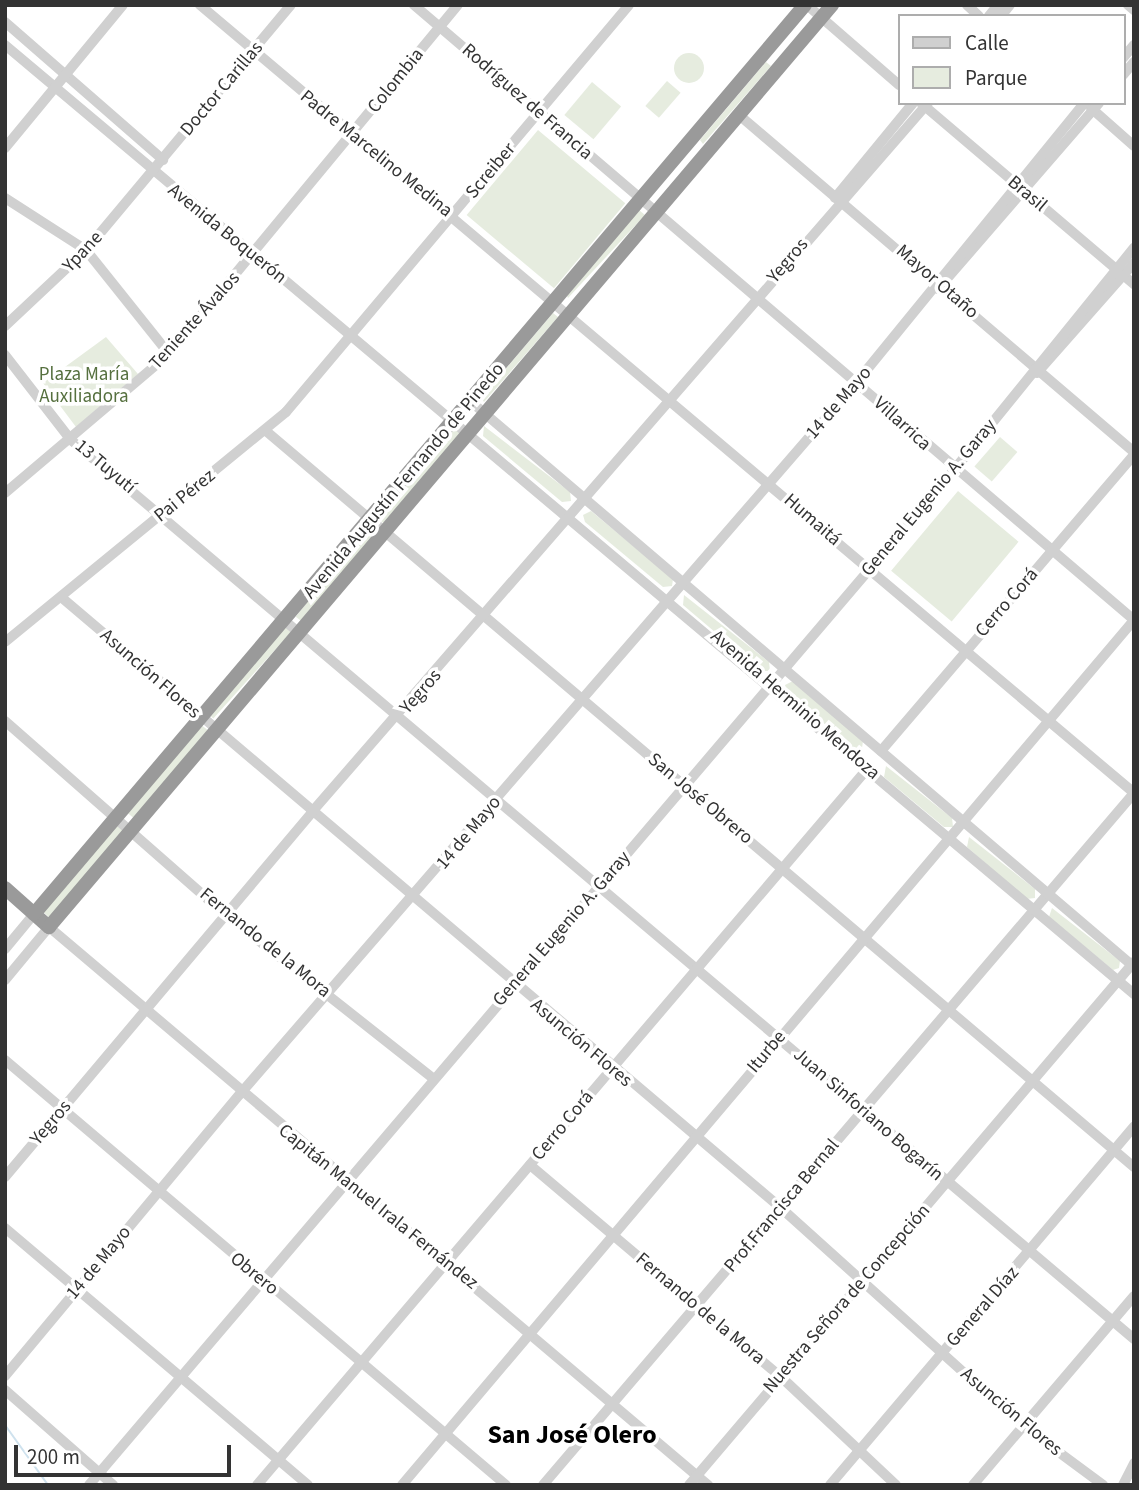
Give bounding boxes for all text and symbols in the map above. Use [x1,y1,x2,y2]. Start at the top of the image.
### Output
legend [898,14,1125,105]
text: Calle [965,28,1009,58]
street label: Doctor Carillas [176,37,268,141]
street label: Rodríguez de Francia [457,39,597,165]
street label: Colombia [363,44,429,118]
text: Parque [965,63,1027,93]
street label: Padre Marcelino Medina [295,85,457,223]
street label: Screiber [461,138,521,204]
street label: Brasil [1003,171,1051,217]
street label: Avenida Boquerón [163,179,291,289]
street label: Ypane [58,227,108,277]
street label: Yegros [763,234,813,288]
street label: Mayor Otaño [891,240,983,324]
street label: Teniente Ávalos [145,267,245,375]
street label: Avenida Augustín Fernando de Pinedo [299,358,509,604]
street label: 14 de Mayo [801,362,877,444]
park label: Plaza María Auxiliadora [39,364,129,408]
street label: Villarrica [868,392,936,456]
street label: General Eugenio A. Garay [857,415,1001,581]
street label: 13 Tuyutí [70,435,140,499]
street label: Pai Pérez [150,465,220,527]
street label: Humaitá [779,489,845,551]
street label: Cerro Corá [971,564,1043,642]
street label: Asunción Flores [95,624,205,724]
street label: Avenida Herminio Mendoza [706,625,884,785]
street label: Yegros [395,665,447,719]
street label: San José Obrero [643,748,757,850]
street label: 14 de Mayo [432,792,506,874]
street label: General Eugenio A. Garay [488,847,636,1011]
street label: Fernando de la Mora [195,883,335,1003]
street label: Asunción Flores [526,994,636,1092]
street label: Iturbe [743,1026,791,1078]
street label: Juan Sinforiano Bogarín [788,1044,948,1186]
street label: Cerro Corá [527,1086,599,1166]
street label: Yegros [26,1096,76,1150]
street label: Capitán Manuel Irala Fernández [274,1119,482,1295]
street label: Prof.Francisca Bernal [720,1135,844,1277]
street label: Nuestra Señora de Concepción [759,1200,935,1398]
street label: 14 de Mayo [62,1222,136,1304]
street label: Obrero [225,1248,283,1300]
street label: Fernando de la Mora [631,1248,769,1370]
street label: General Díaz [942,1262,1024,1352]
street label: Asunción Flores [956,1363,1066,1461]
district label: San José Olero [487,1419,657,1451]
scale bar [18,1430,234,1474]
text: 200 m [27,1442,80,1472]

